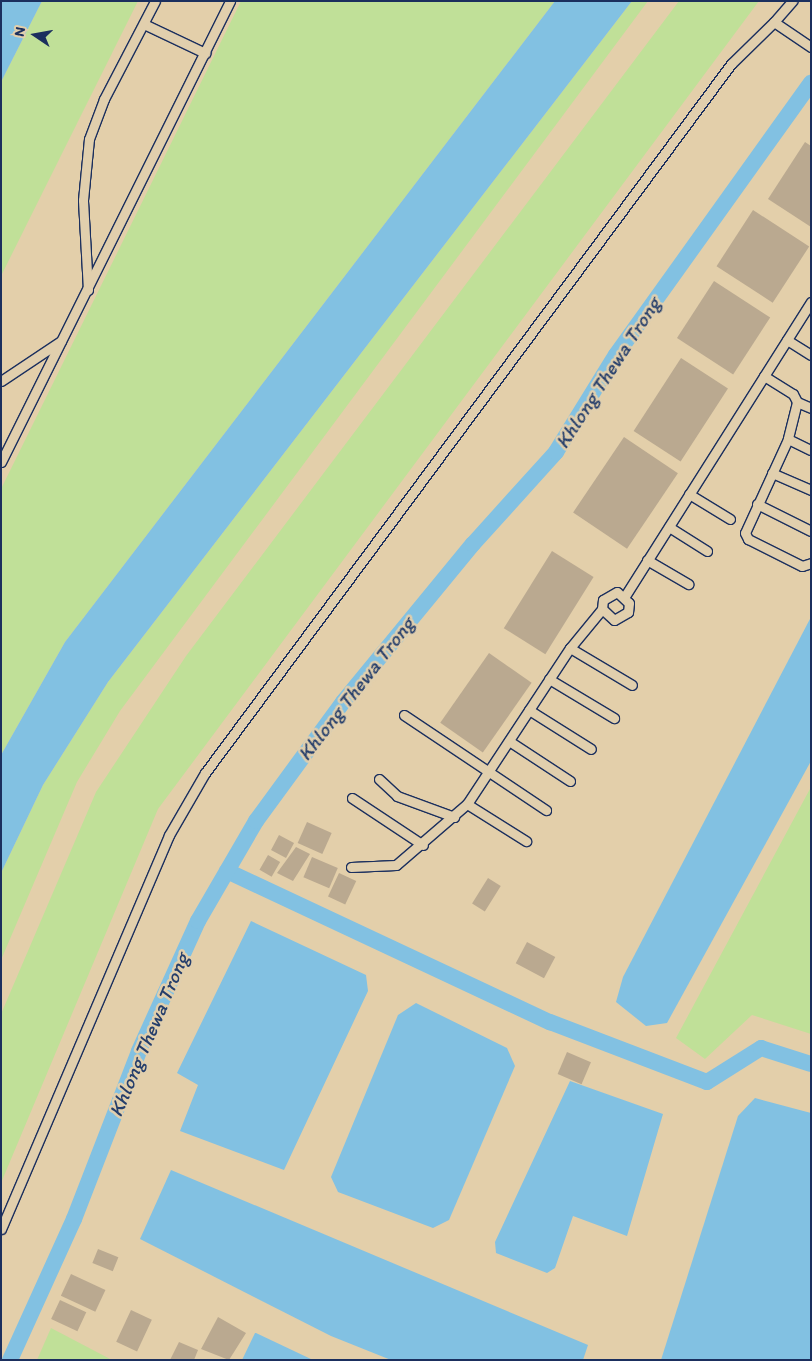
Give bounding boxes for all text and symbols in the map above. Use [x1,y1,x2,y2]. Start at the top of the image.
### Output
north arrow [10,10,60,60]
text: N [11,25,29,38]
water label: Khlong Thewa Trong [551,294,665,452]
water label: Khlong Thewa Trong [293,613,419,765]
water label: Khlong Thewa Trong [104,950,194,1120]

